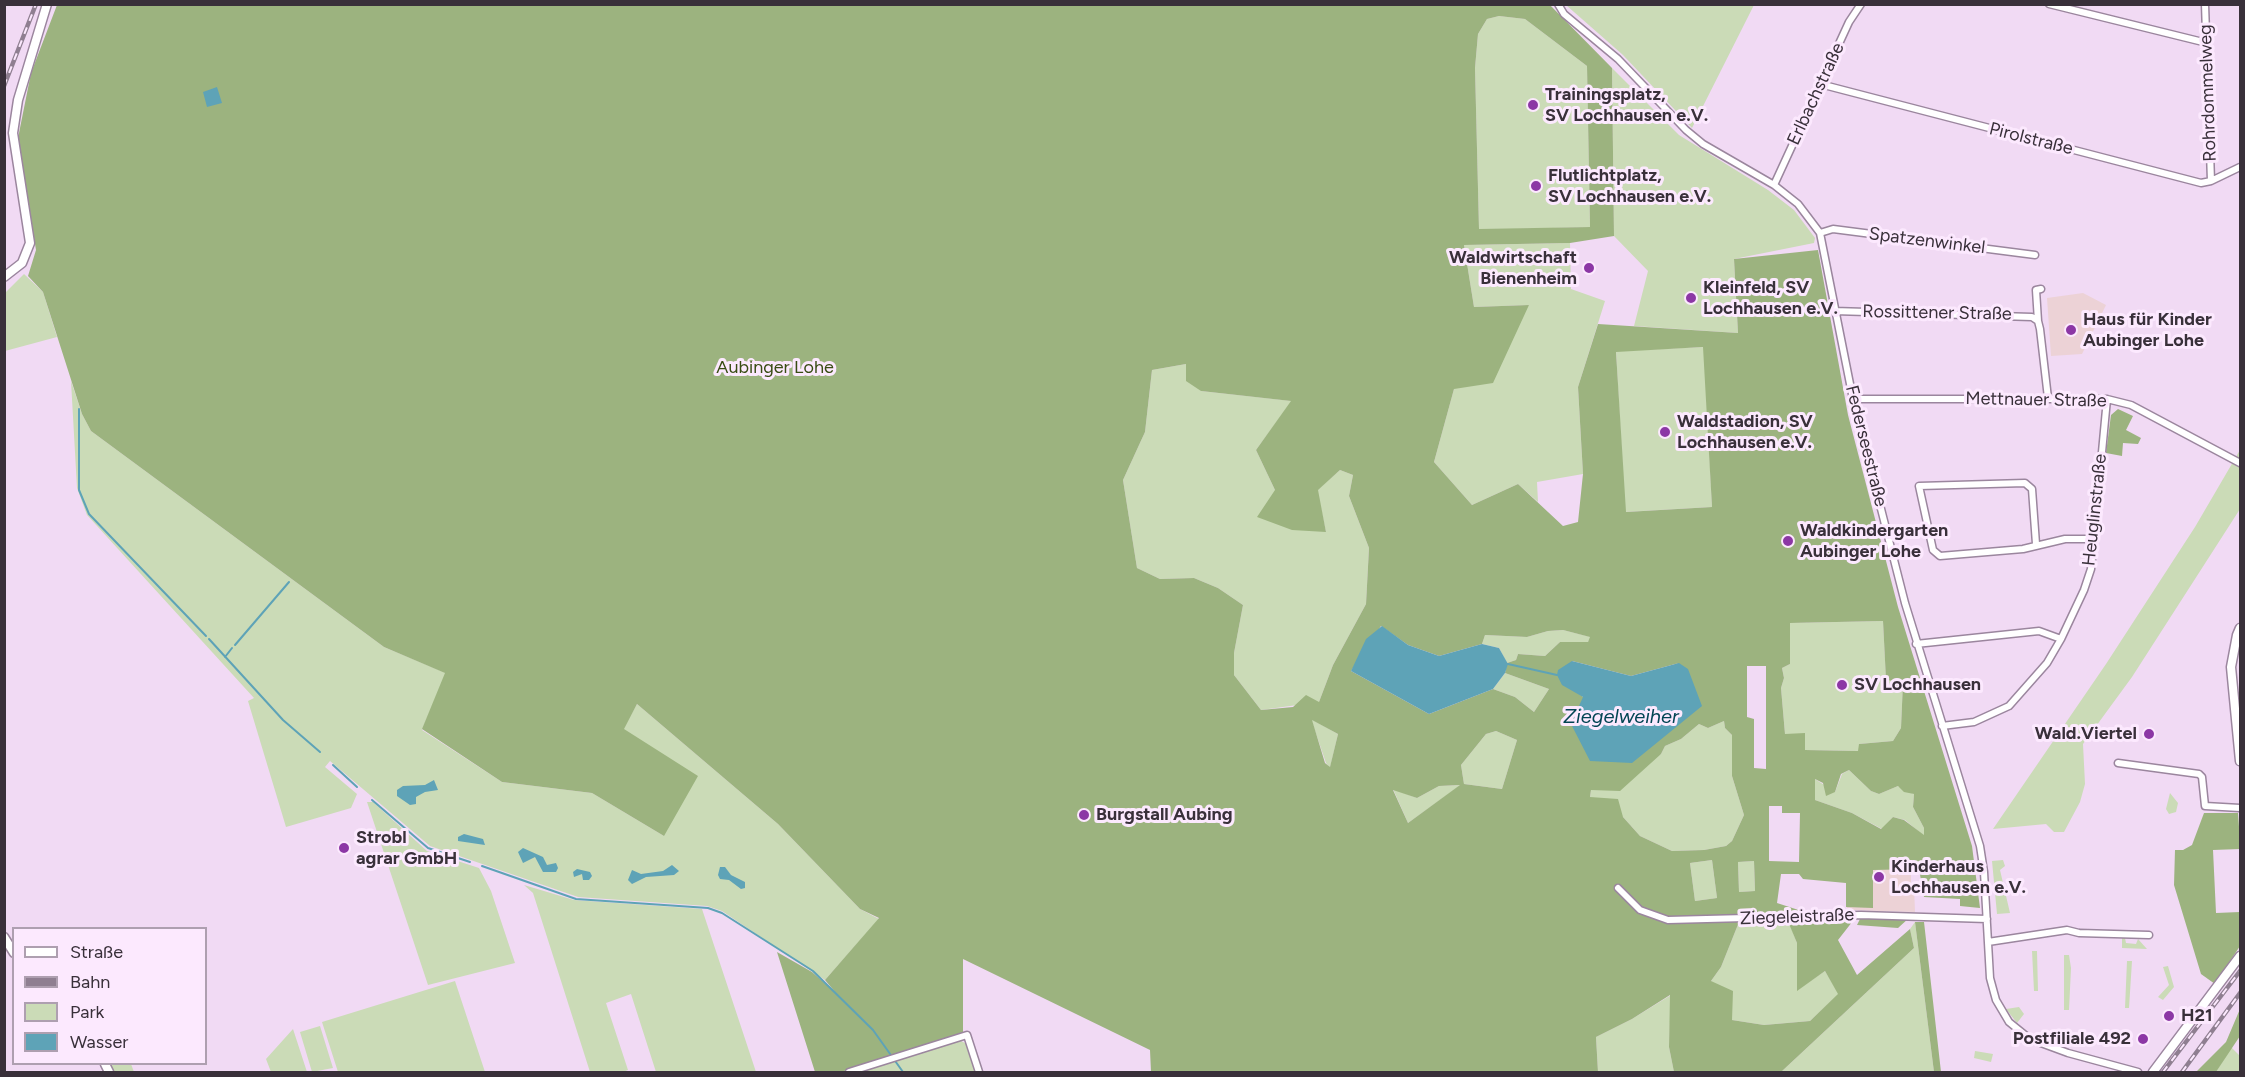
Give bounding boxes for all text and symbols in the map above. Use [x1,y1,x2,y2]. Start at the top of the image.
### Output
street label: Rohrdommelweg [2195,24,2221,162]
street label: Erlbachstraße [1783,39,1849,149]
place label: Trainingsplatz, SV Lochhausen e.V. [1545,84,1708,127]
marker: Trainingsplatz, SV Lochhausen e.V. [1526,98,1540,112]
street label: Pirolstraße [1987,118,2075,160]
place label: Flutlichtplatz, SV Lochhausen e.V. [1548,165,1711,207]
marker: Flutlichtplatz, SV Lochhausen e.V. [1529,179,1543,193]
street label: Spatzenwinkel [1868,223,1986,259]
place label: Waldwirtschaft Bienenheim [1449,247,1577,290]
marker: Waldwirtschaft Bienenheim [1582,261,1596,275]
place label: Kleinfeld, SV Lochhausen e.V. [1703,277,1838,320]
marker: Kleinfeld, SV Lochhausen e.V. [1684,291,1698,305]
street label: Rossittener Straße [1862,301,2012,325]
place label: Haus für Kinder Aubinger Lohe [2083,309,2212,352]
marker: Haus für Kinder Aubinger Lohe [2064,323,2078,337]
park label: Aubinger Lohe [716,357,834,379]
street label: Federseestraße [1840,383,1892,509]
street label: Mettnauer Straße [1965,388,2107,412]
place label: Waldstadion, SV Lochhausen e.V. [1677,411,1813,454]
marker: Waldstadion, SV Lochhausen e.V. [1658,425,1672,439]
street label: Heuglinstraße [2078,453,2112,567]
place label: Waldkindergarten Aubinger Lohe [1800,520,1948,562]
marker: Waldkindergarten Aubinger Lohe [1781,534,1795,548]
place label: SV Lochhausen [1854,674,1981,696]
marker: SV Lochhausen [1835,678,1849,692]
water label: Ziegelweiher [1563,705,1679,729]
place label: Wald.Viertel [2035,723,2137,745]
marker: Wald.Viertel [2142,727,2156,741]
place label: Burgstall Aubing [1096,804,1233,826]
marker: Burgstall Aubing [1077,808,1091,822]
place label: Strobl agrar GmbH [356,827,457,870]
marker: Strobl agrar GmbH [337,841,351,855]
place label: Kinderhaus Lochhausen e.V. [1891,856,2026,898]
marker: Kinderhaus Lochhausen e.V. [1872,870,1886,884]
street label: Ziegeleistraße [1739,904,1855,930]
legend [12,927,207,1065]
text: Straße [70,941,123,963]
text: Bahn [70,971,110,993]
text: Park [70,1001,104,1023]
place label: H21 [2181,1005,2213,1027]
marker: H21 [2162,1009,2176,1023]
place label: Postfiliale 492 [2013,1028,2131,1050]
text: Wasser [70,1031,128,1053]
marker: Postfiliale 492 [2136,1032,2150,1046]

